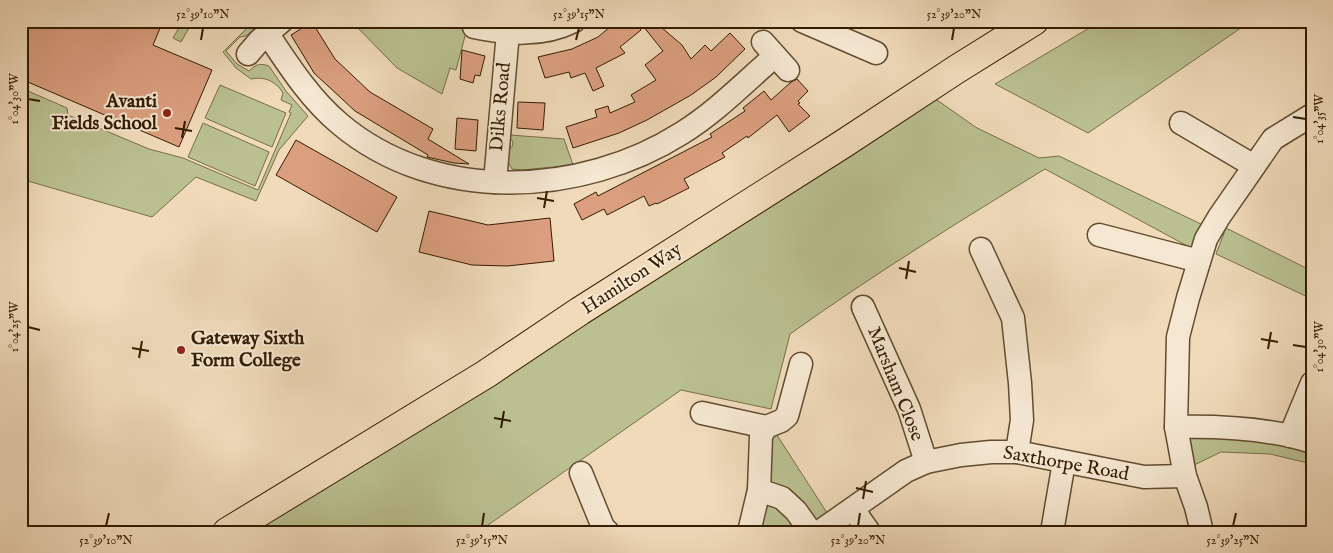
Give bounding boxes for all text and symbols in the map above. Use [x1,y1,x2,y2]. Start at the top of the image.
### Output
text: 52°39'10"N [176,7,230,22]
text: 52°39'15"N [553,7,606,22]
text: 52°39'20"N [927,7,982,22]
street label: Dilks Road [485,61,517,153]
text: 1°04'30"W [7,73,22,125]
place label: Avanti Fields School [52,90,158,136]
text: 1°04'35"W [1312,94,1327,144]
marker: Avanti Fields School [161,107,173,119]
street label: Hamilton Way [577,237,687,320]
text: 1°04'25"W [7,301,22,352]
text: 1°04'30"W [1312,321,1327,373]
street label: Marsham Close [861,323,929,445]
place label: Gateway Sixth Form College [191,327,305,373]
marker: Gateway Sixth Form College [175,344,187,356]
street label: Saxthorpe Road [1001,441,1131,487]
text: 52°39'10"N [79,533,133,548]
text: 52°39'15"N [456,533,509,548]
text: 52°39'20"N [831,533,886,548]
text: 52°39'25"N [1206,533,1260,548]

